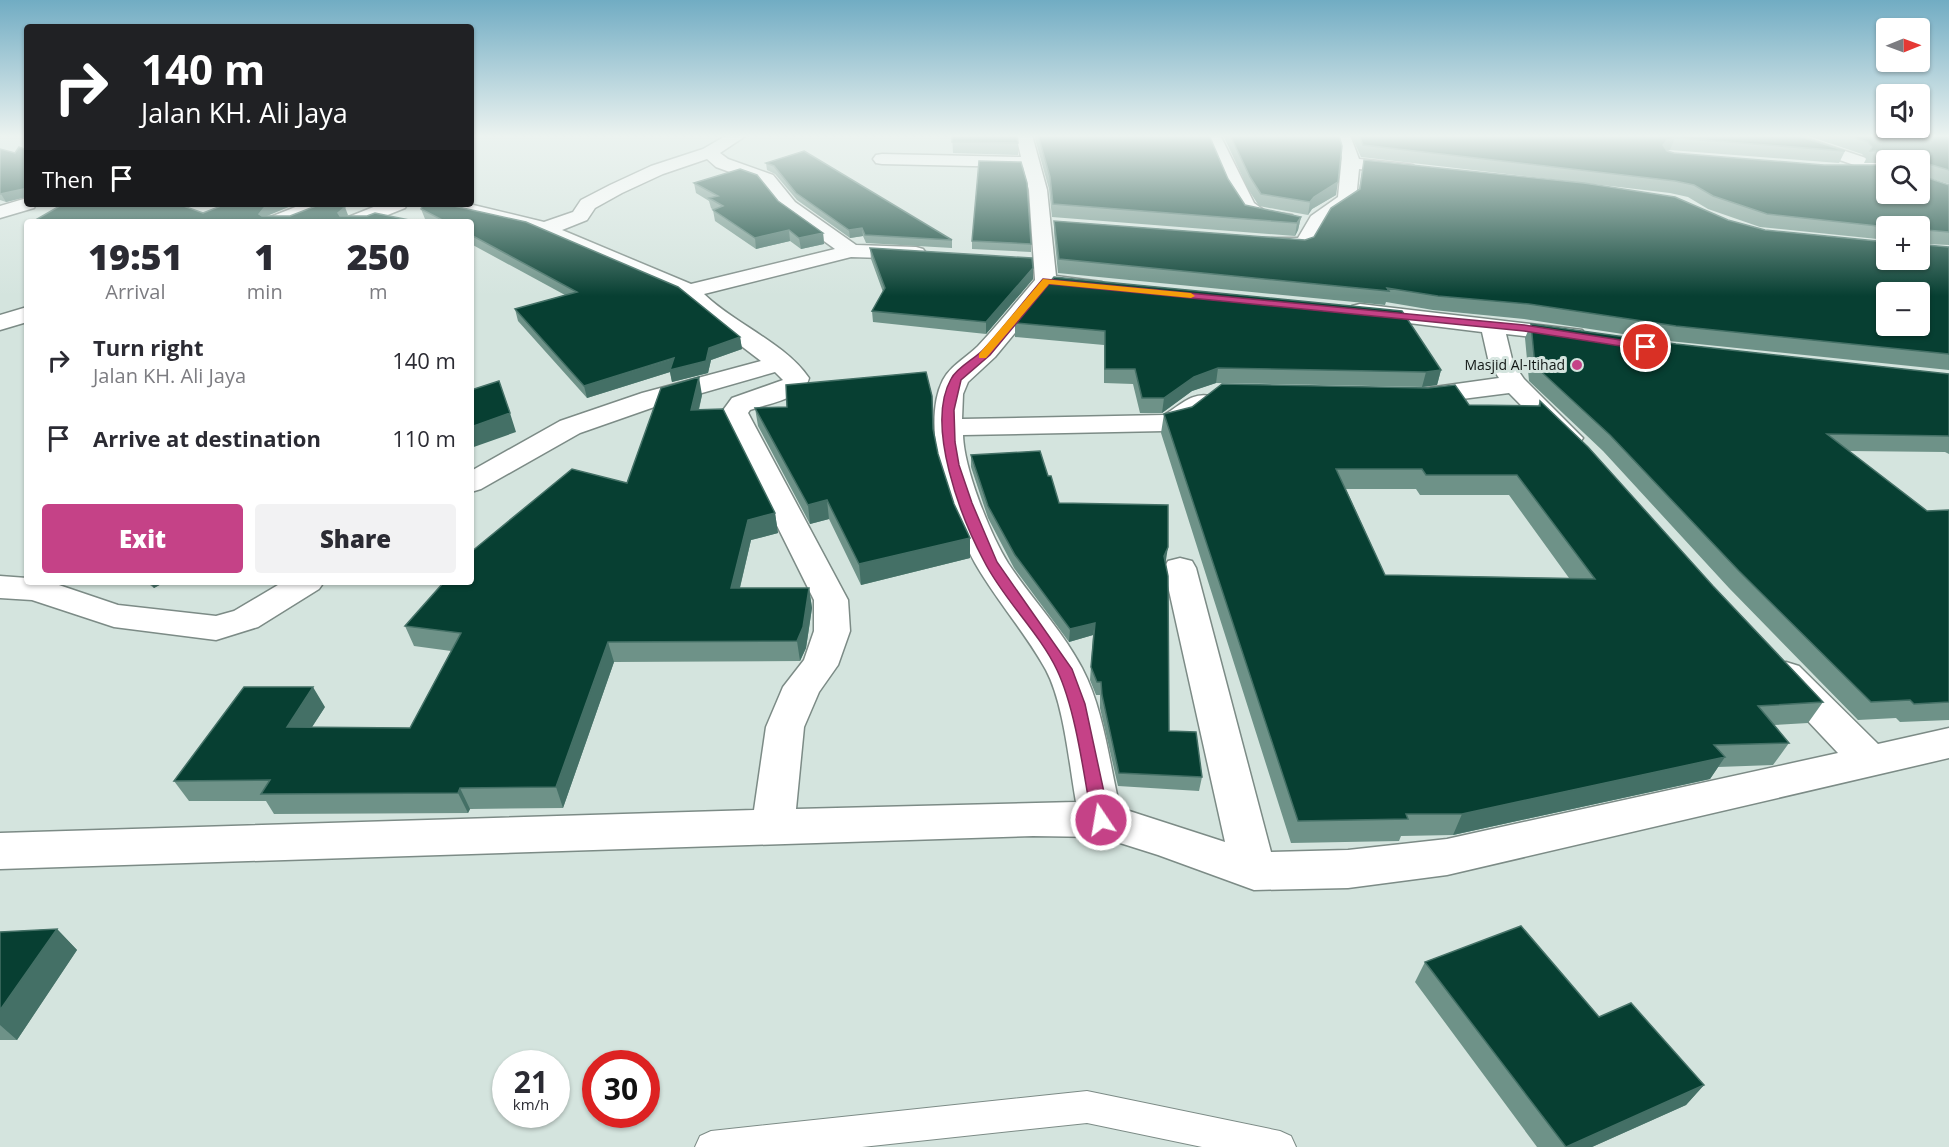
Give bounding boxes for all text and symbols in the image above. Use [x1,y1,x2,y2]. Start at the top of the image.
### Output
north arrow [1876,18,1930,72]
map controls [1876,18,1930,336]
text: 140 m [141,40,265,97]
icon: right [42,48,120,126]
button: sound [1876,84,1930,138]
text: Jalan KH. Ali Jaya [141,94,348,131]
button: search [1876,150,1930,204]
icon: arrive [105,162,138,195]
text: Then [42,164,93,194]
button: + [1876,216,1930,270]
text: 19:51 [88,232,183,281]
text: 1 [254,232,275,281]
text: 250 [347,232,410,281]
text: Arrival [105,278,166,305]
text: min [247,278,283,305]
text: m [369,278,388,305]
button: − [1876,282,1930,336]
pin [1620,321,1671,372]
icon: arrive [1629,330,1662,363]
text: Turn right [93,332,204,362]
icon: right [42,344,75,377]
text: 140 m [392,345,456,375]
place label: Masjid Al-Itihad [1464,355,1565,374]
marker: Masjid Al-Itihad [1570,358,1584,372]
text: Jalan KH. Ali Jaya [93,362,246,389]
icon: arrive [42,422,75,455]
text: Arrive at destination [93,423,321,453]
text: 110 m [392,423,456,453]
button: Exit [42,504,243,573]
button: Share [255,504,456,573]
position arrow [1069,788,1133,852]
speed limit sign: 30 [582,1050,660,1128]
text: 21 [514,1061,548,1102]
text: km/h [513,1094,549,1114]

